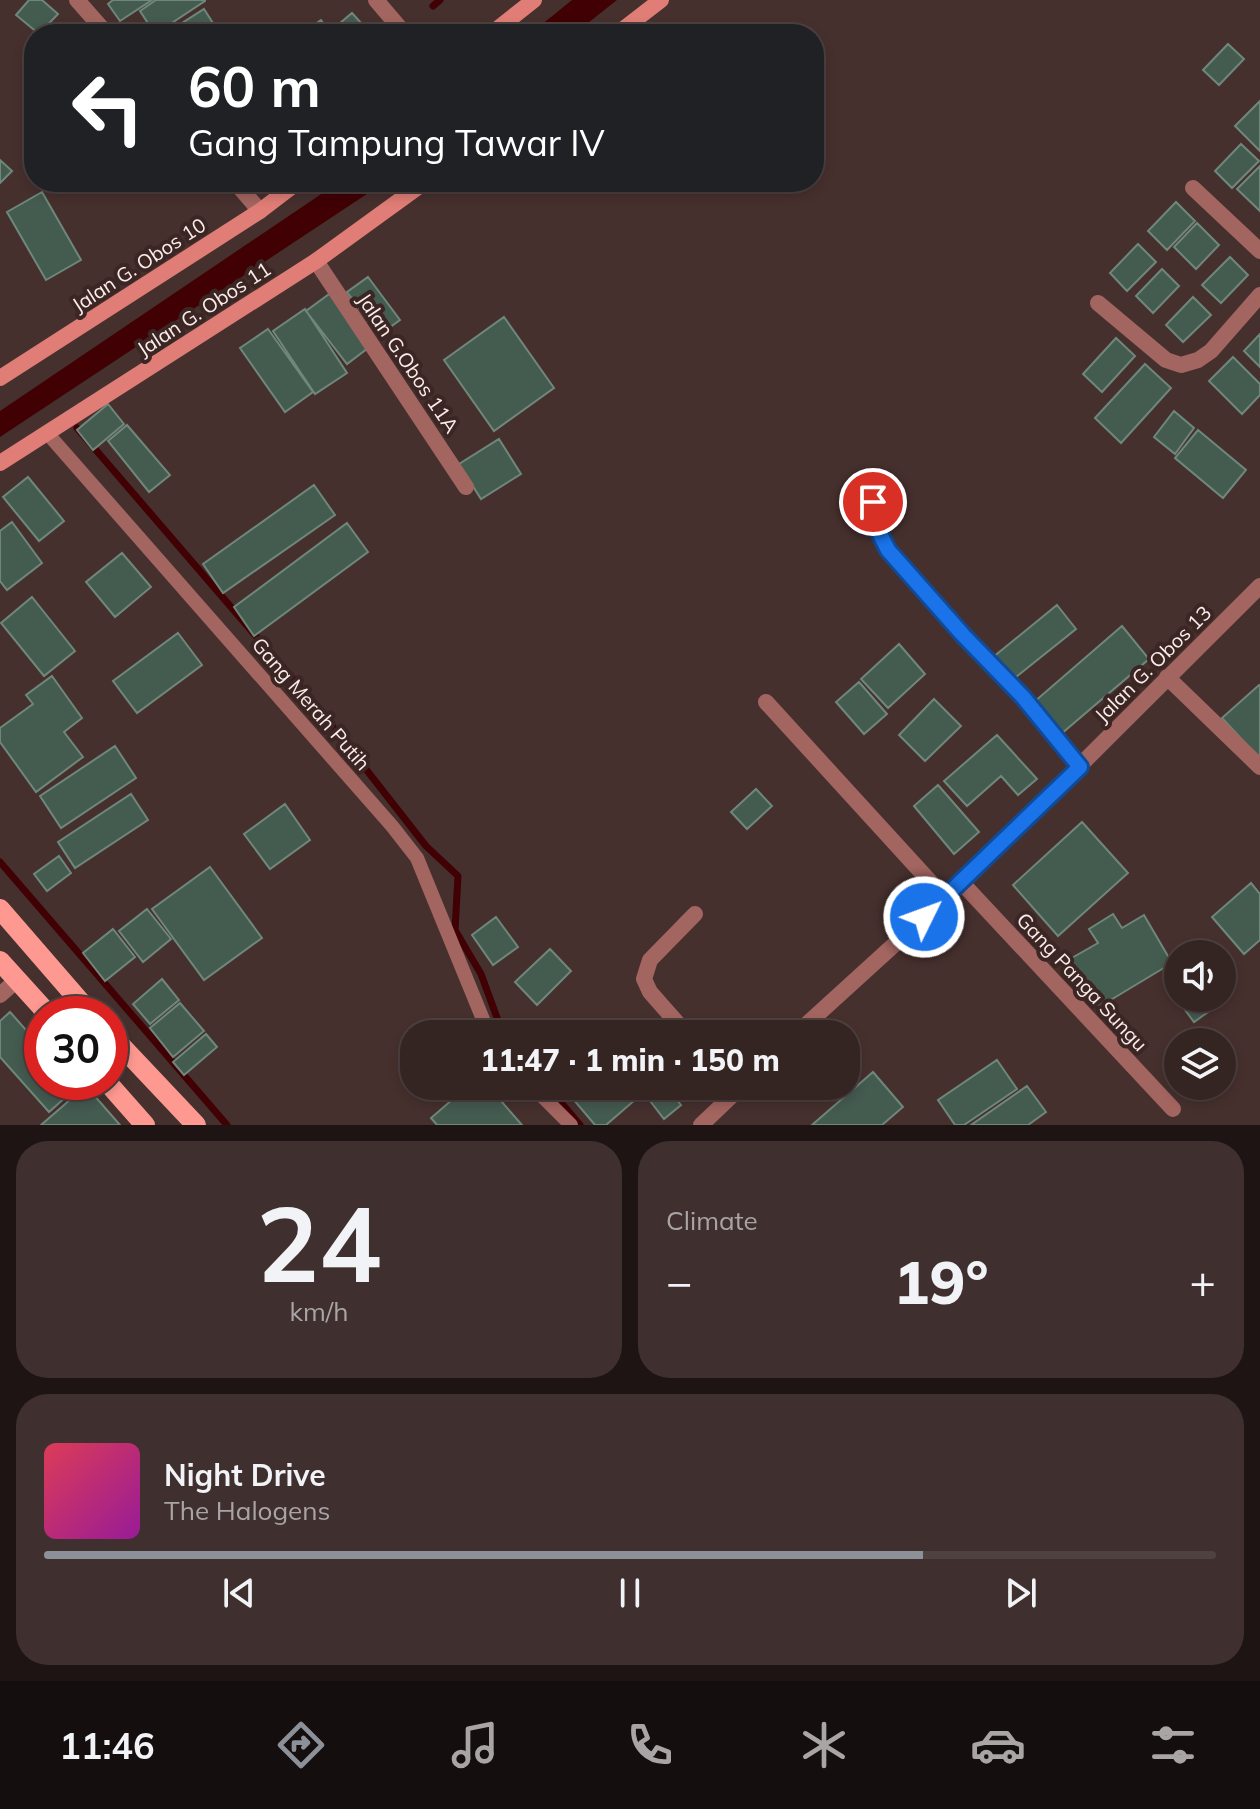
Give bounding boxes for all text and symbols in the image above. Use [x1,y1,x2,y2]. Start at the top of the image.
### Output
text: 60 m [188,51,321,121]
icon: left [56,56,160,160]
text: Gang Tampung Tawar IV [188,120,605,165]
street label: Jalan G. Obos 10 [67,212,210,317]
street label: Jalan G. Obos 11 [132,256,275,361]
street label: Jalan G.Obos 11A [352,288,465,438]
pin [839,468,907,536]
icon: arrive [851,480,895,524]
street label: Jalan G. Obos 13 [1089,600,1216,727]
street label: Gang Merah Putih [247,632,376,775]
position arrow [882,875,966,959]
street label: Gang Panga Sungu [1012,907,1153,1056]
map controls [1164,940,1236,1100]
button: sound [1164,940,1236,1012]
speed limit sign: 30 [24,996,128,1100]
button: layers [1164,1028,1236,1100]
text: 11:47 · 1 min · 150 m [480,1041,780,1079]
text: 24 [257,1177,381,1308]
text: Climate [666,1204,758,1237]
text: 19° [893,1244,989,1319]
text: − [666,1254,692,1309]
text: + [1190,1254,1216,1309]
text: km/h [290,1295,348,1328]
text: Night Drive [164,1456,326,1494]
text: The Halogens [164,1494,330,1527]
icon: previous [217,1571,261,1615]
icon: pause [608,1571,652,1615]
icon: next [999,1571,1043,1615]
icon: directions [273,1717,329,1773]
icon: music [447,1717,503,1773]
icon: phone [622,1717,678,1773]
icon: climate [796,1717,852,1773]
icon: car [970,1717,1026,1773]
icon: filters [1145,1717,1201,1773]
text: 11:46 [59,1723,155,1768]

